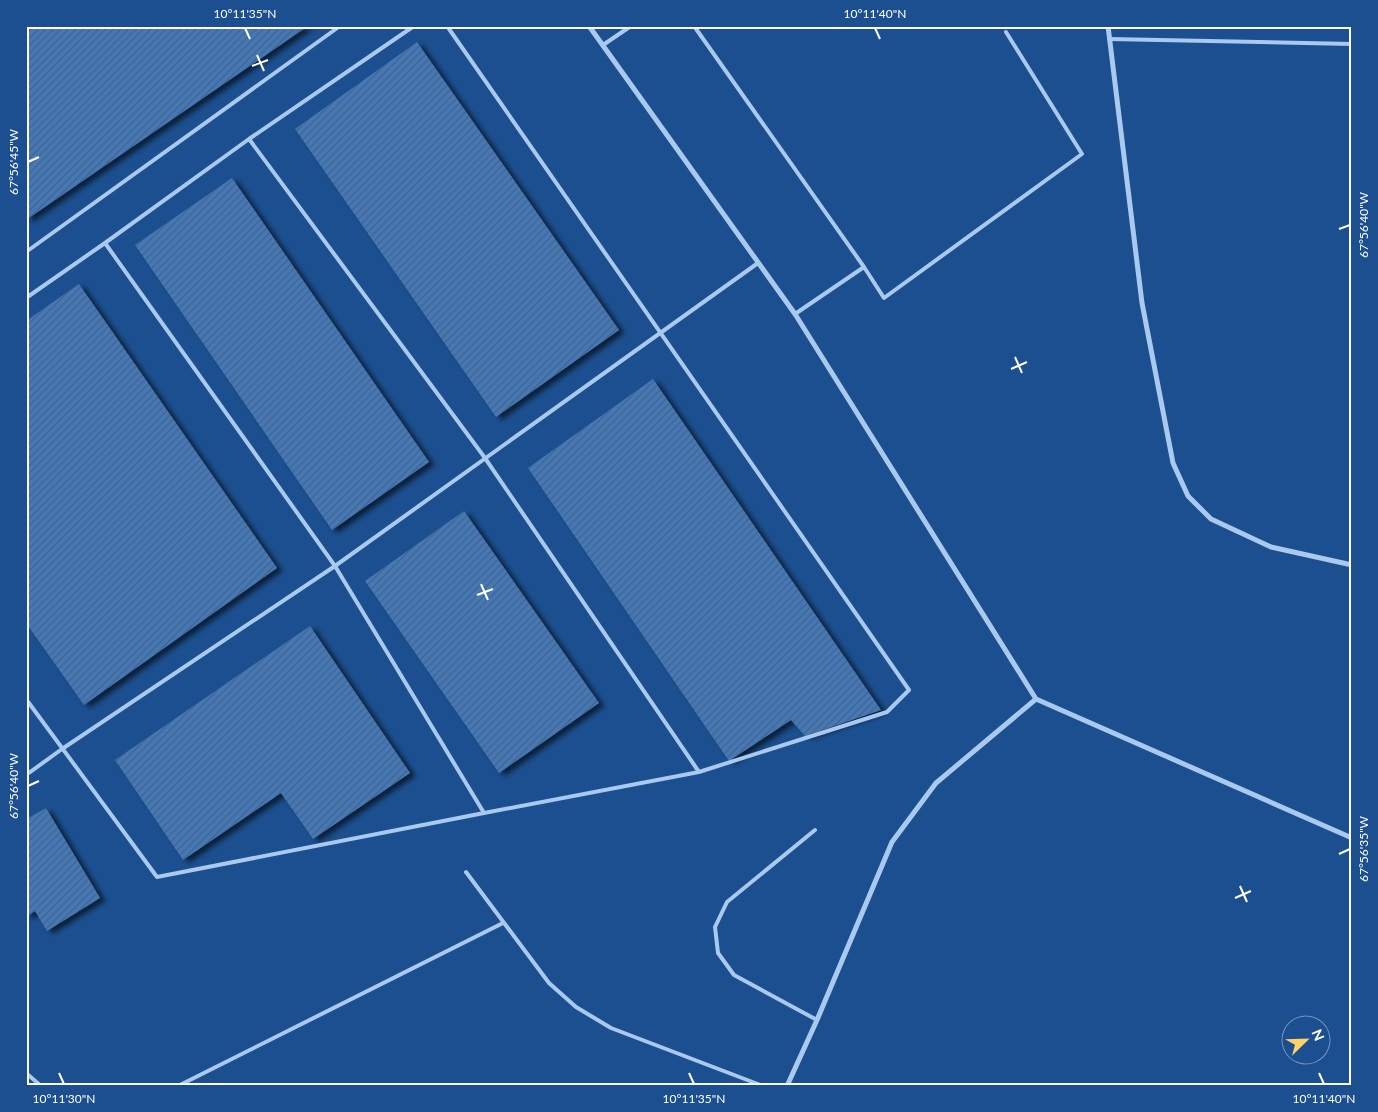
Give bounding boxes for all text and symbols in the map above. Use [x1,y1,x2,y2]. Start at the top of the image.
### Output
text: 10°11'35"N [214,6,276,21]
text: 10°11'40"N [844,6,906,21]
text: 67°56'45"W [6,128,21,195]
text: 67°56'40"W [1356,191,1371,258]
text: 67°56'40"W [6,752,21,819]
text: 67°56'35"W [1356,815,1371,882]
north arrow [1280,1014,1330,1064]
text: N [1308,1026,1328,1043]
text: 10°11'30"N [33,1091,95,1106]
text: 10°11'35"N [663,1091,725,1106]
text: 10°11'40"N [1293,1091,1355,1106]

